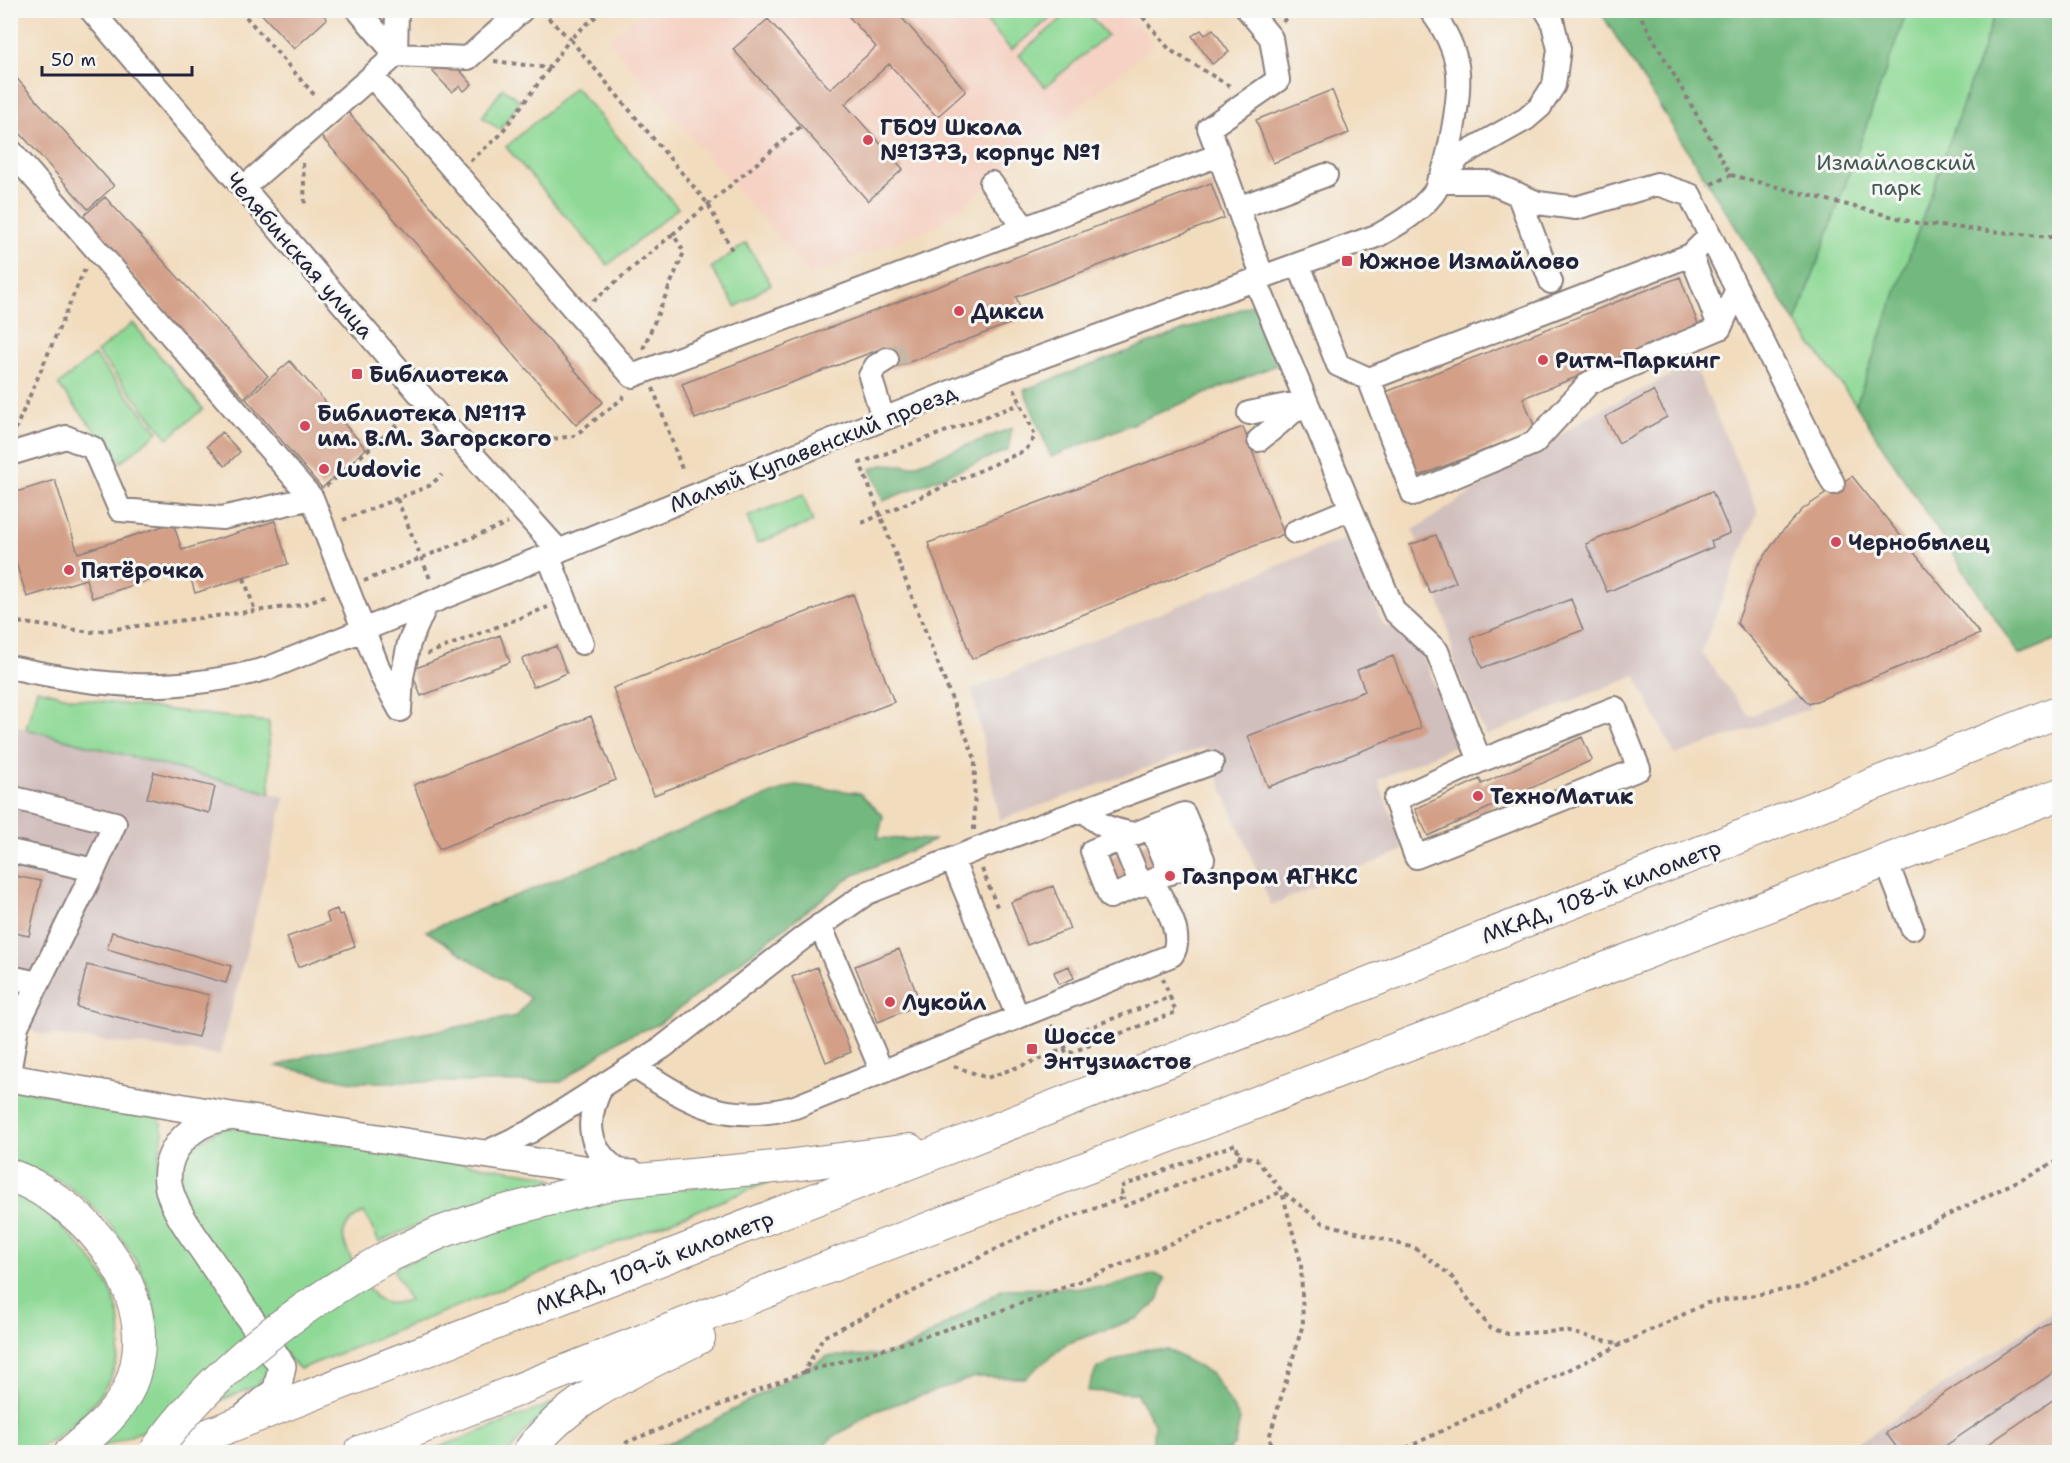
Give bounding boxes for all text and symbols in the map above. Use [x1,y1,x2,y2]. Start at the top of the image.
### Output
scale bar [42,39,192,77]
text: 50 m [51,48,96,72]
place label: ГБОУ Школа №1373, корпус №1 [880,113,1101,167]
marker: ГБОУ Школа №1373, корпус №1 [861,133,875,147]
park label: Измайловский парк [1816,148,1976,202]
street label: Челябинская улица [219,166,380,345]
place label: Южное Измайлово [1359,247,1579,276]
marker: Южное Измайлово [1340,254,1354,268]
place label: Дикси [971,297,1044,326]
marker: Дикси [952,304,966,318]
place label: Ритм-Паркинг [1555,346,1721,375]
marker: Ритм-Паркинг [1536,353,1550,367]
place label: Библиотека [369,360,508,389]
marker: Библиотека [350,367,364,381]
street label: Малый Купавенский проезд [665,377,961,520]
place label: Библиотека №117 им. В.М. Загорского [317,399,552,453]
marker: Библиотека №117 им. В.М. Загорского [298,419,312,433]
place label: Ludovic [336,455,421,484]
marker: Ludovic [317,462,331,476]
place label: Чернобылец [1848,528,1990,557]
marker: Чернобылец [1829,535,1843,549]
place label: Пятёрочка [81,556,204,585]
marker: Пятёрочка [62,563,76,577]
place label: ТехноМатик [1490,782,1634,811]
marker: ТехноМатик [1471,789,1485,803]
street label: МКАД, 108-й километр [1477,832,1725,951]
place label: Газпром АГНКС [1182,862,1358,891]
marker: Газпром АГНКС [1163,869,1177,883]
place label: Лукойл [902,988,987,1017]
marker: Лукойл [883,995,897,1009]
place label: Шоссе Энтузиастов [1044,1022,1191,1076]
marker: Шоссе Энтузиастов [1025,1042,1039,1056]
street label: МКАД, 109-й километр [531,1203,778,1321]

